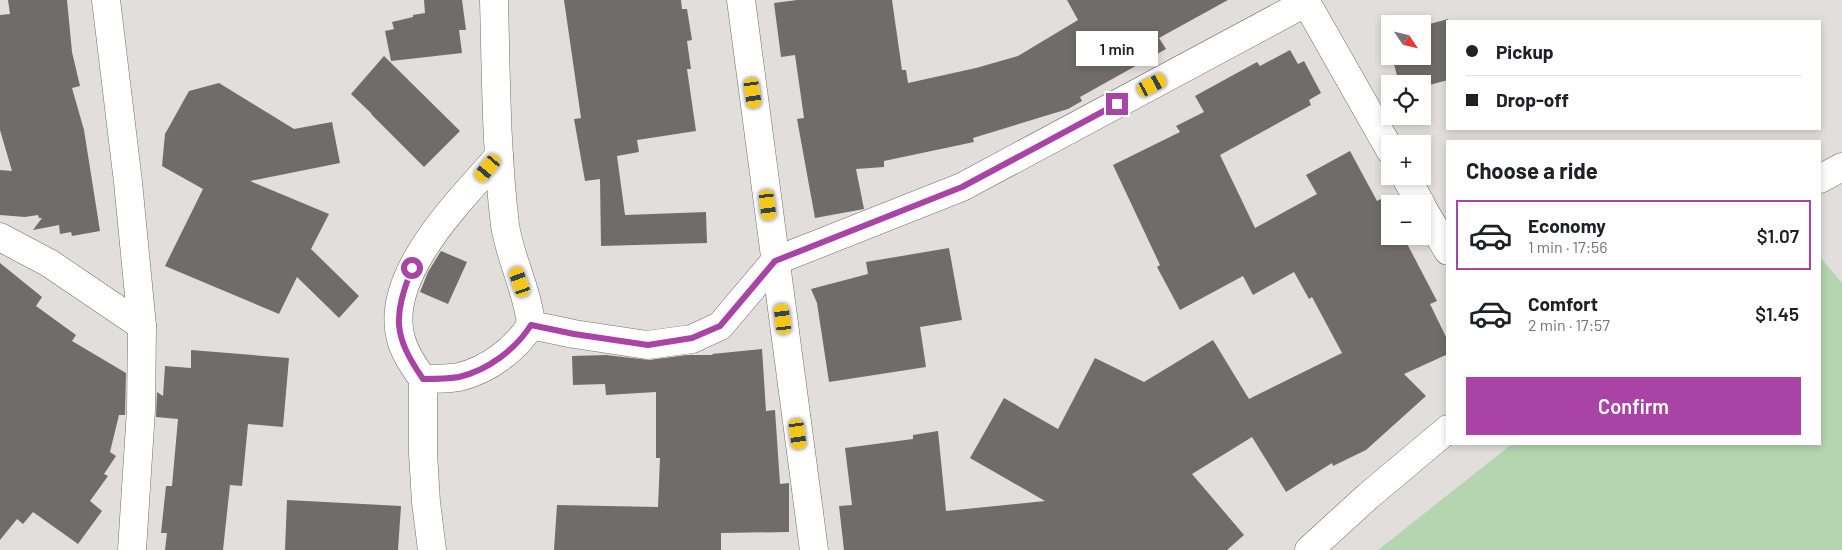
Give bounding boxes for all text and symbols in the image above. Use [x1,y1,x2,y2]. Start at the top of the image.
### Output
north arrow [1381,15,1431,65]
map controls [1381,15,1431,245]
callout: 1 min [1076,32,1158,66]
text: 1 min [1100,39,1134,58]
text: Pickup [1496,40,1554,63]
car [1135,71,1168,99]
button: locate [1381,75,1431,125]
car [743,77,762,109]
text: Drop-off [1496,88,1569,111]
route end [1106,93,1128,115]
button: + [1381,135,1431,185]
car [472,152,503,184]
text: Choose a ride [1466,157,1598,183]
car [758,189,777,221]
button: − [1381,195,1431,245]
icon: car [1468,213,1513,258]
text: Economy [1528,214,1606,237]
text: $1.07 [1757,224,1799,247]
text: 1 min · 17:56 [1528,237,1608,256]
route start [401,257,423,279]
car [508,265,531,299]
icon: car [1468,291,1513,336]
text: Comfort [1528,292,1598,315]
text: $1.45 [1755,302,1799,325]
car [773,303,792,335]
text: 2 min · 17:57 [1528,315,1610,334]
button: Confirm [1466,377,1801,435]
car [788,418,807,450]

